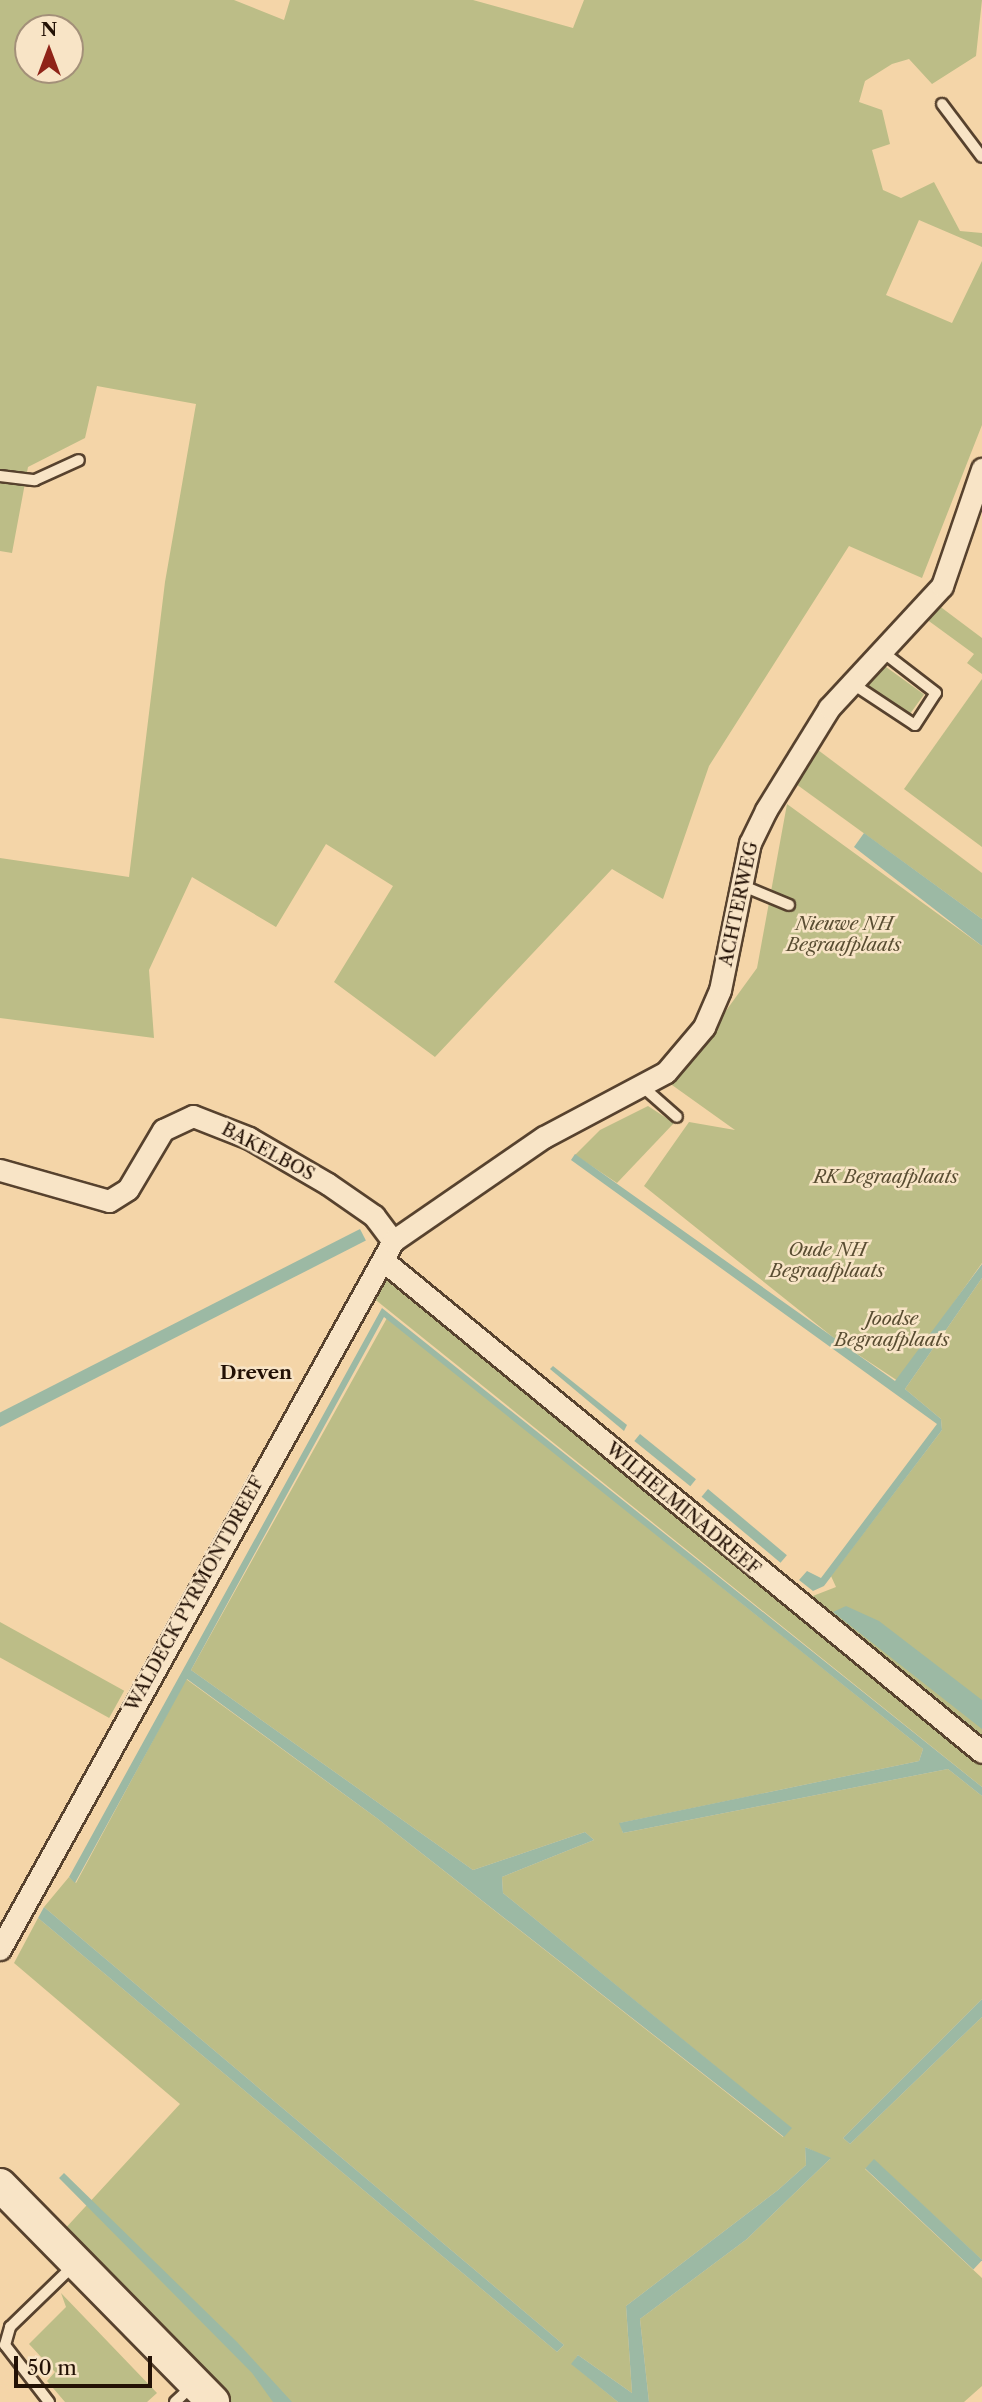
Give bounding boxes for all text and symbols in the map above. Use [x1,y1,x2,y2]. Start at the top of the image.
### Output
north arrow [14,14,84,84]
text: N [41,18,57,41]
street label: ACHTERWEG [715,840,763,968]
park label: Nieuwe NH Begraafplaats [787,914,901,956]
street label: BAKELBOS [218,1119,318,1185]
park label: RK Begraafplaats [814,1166,958,1188]
park label: Oude NH Begraafplaats [770,1240,884,1282]
park label: Joodse Begraafplaats [835,1309,949,1352]
district label: Dreven [220,1362,292,1384]
street label: WILHELMINADREEF [601,1438,765,1580]
street label: WALDECK PYRMONTDREEF [121,1473,269,1715]
scale bar [18,2342,156,2386]
text: 50 m [27,2355,77,2380]

